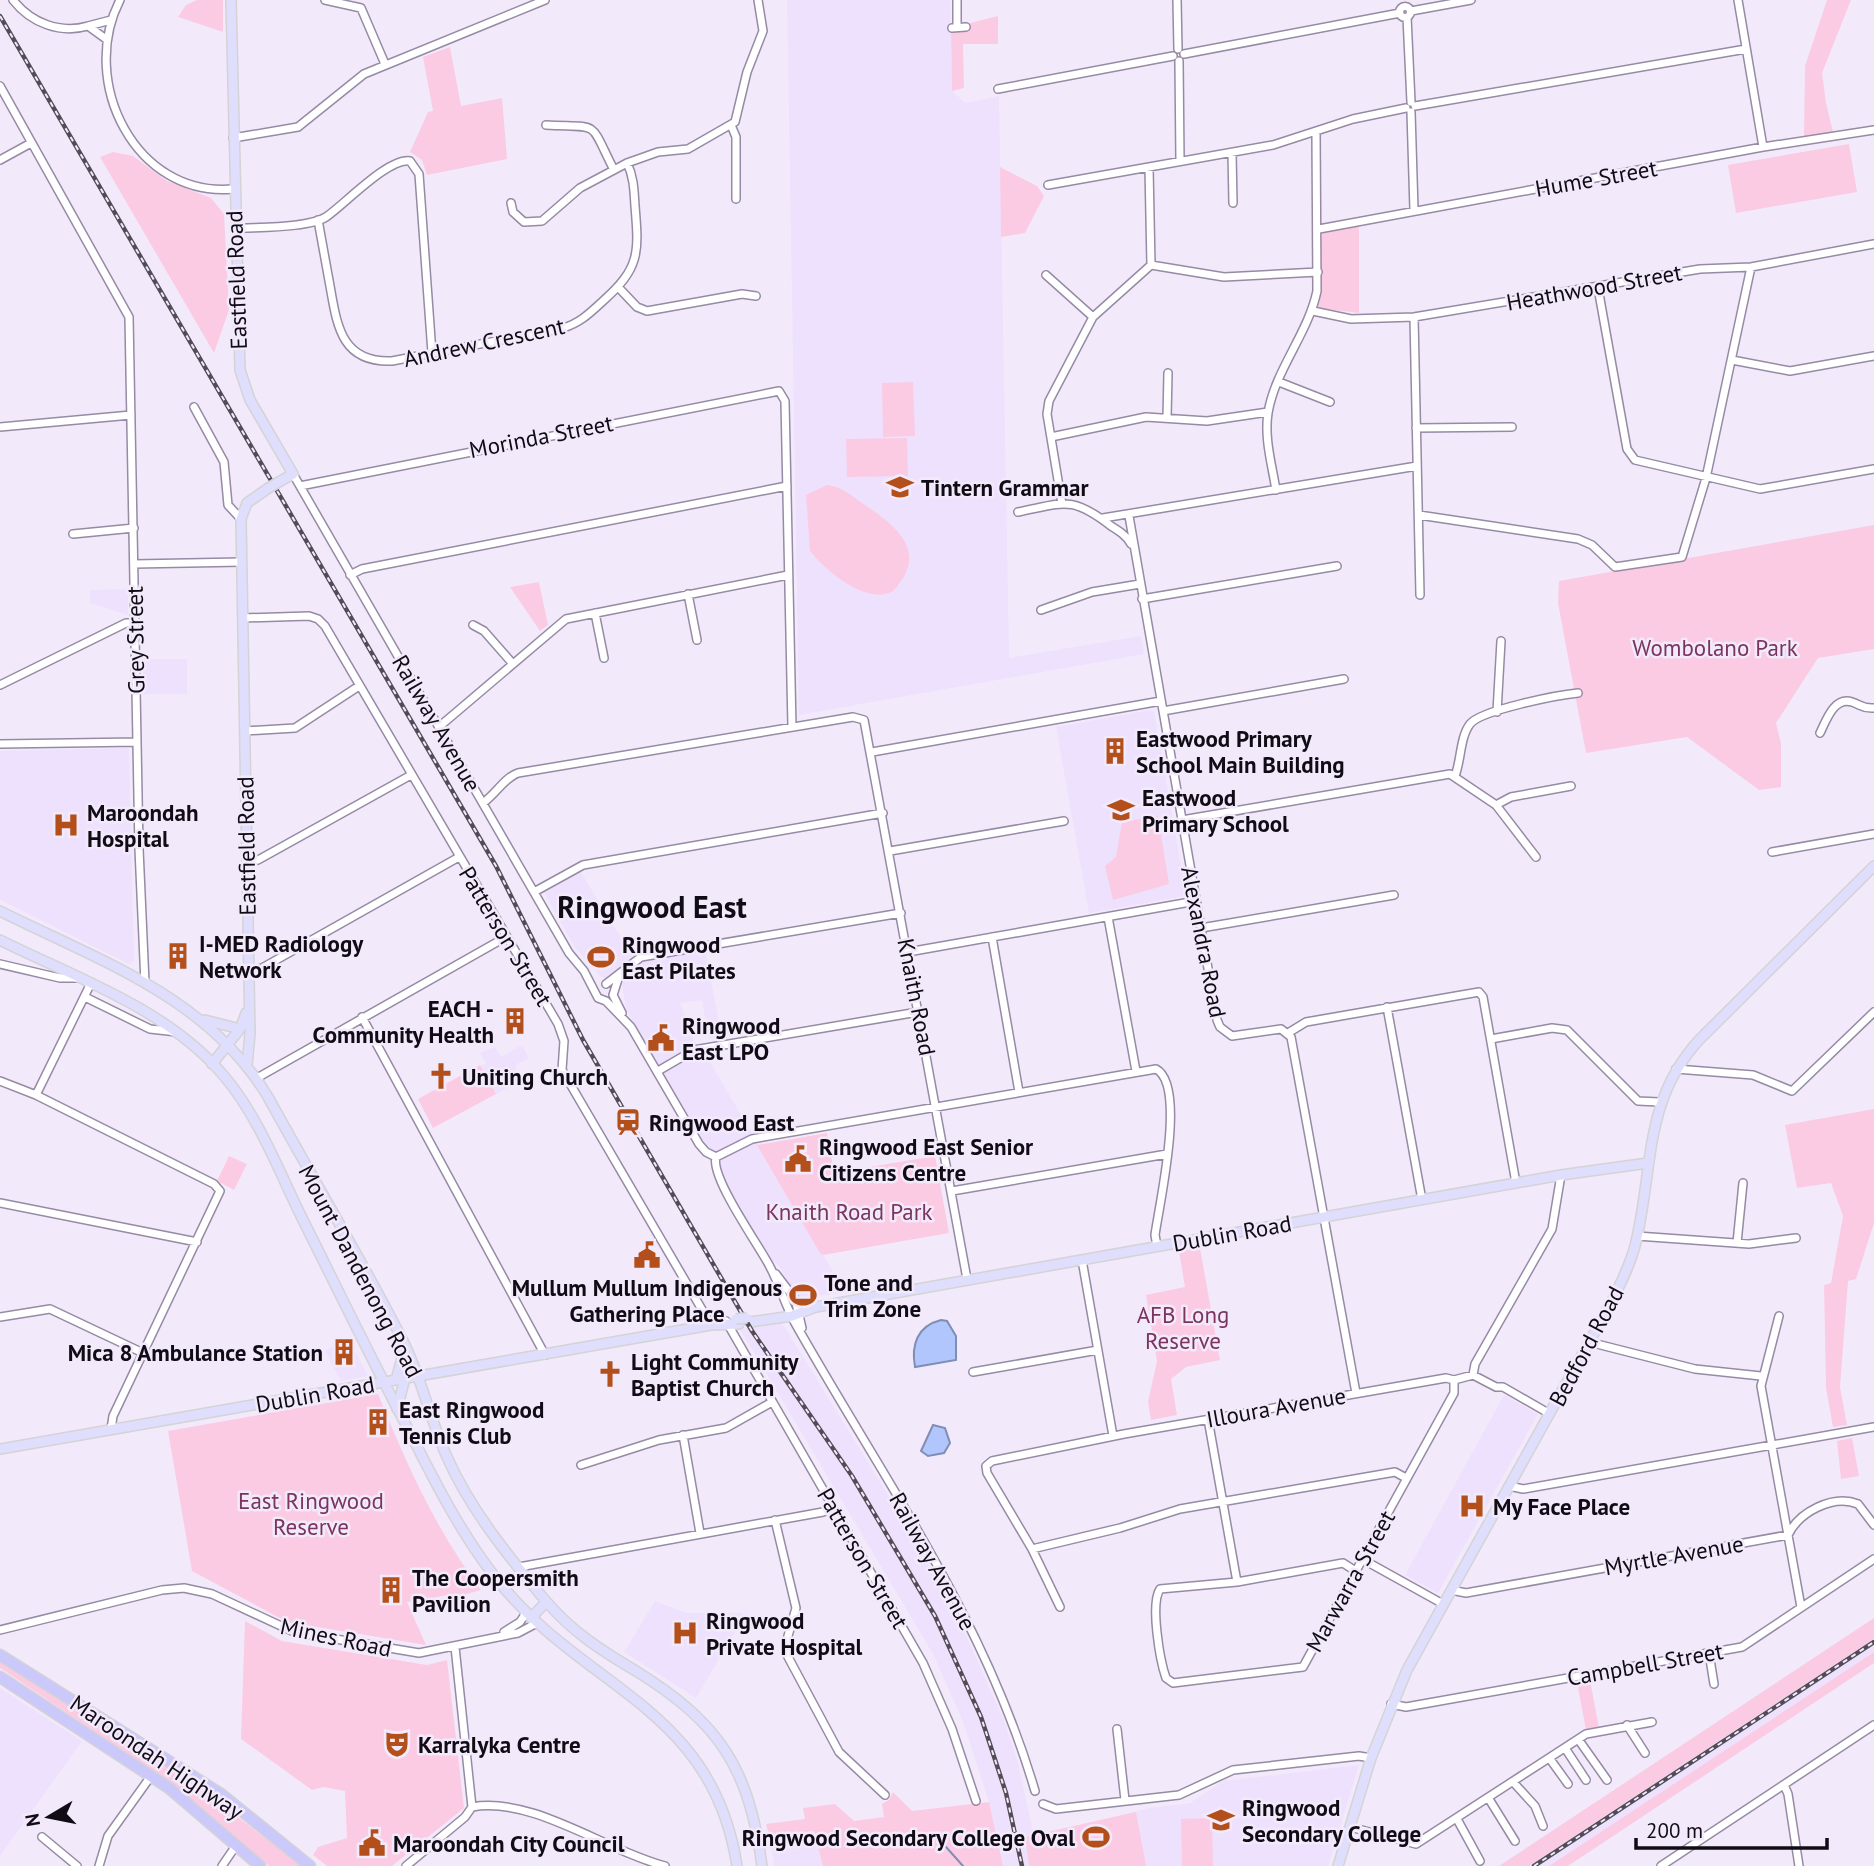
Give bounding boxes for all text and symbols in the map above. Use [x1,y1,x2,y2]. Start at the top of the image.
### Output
street label: Hume Street [1533,153,1659,203]
street label: Eastfield Road [219,210,253,350]
street label: Heathwood Street [1504,257,1684,317]
street label: Andrew Crescent [401,311,567,373]
street label: Morinda Street [467,408,615,464]
school or university icon: Tintern Grammar [885,472,915,502]
place label: Tintern Grammar [921,473,1089,502]
street label: Grey Street [120,586,150,694]
park label: Wombolano Park [1632,633,1798,662]
street label: Railway Avenue [386,649,488,797]
place label: Eastwood Primary School Main Building [1136,724,1345,779]
building icon: Eastwood Primary School Main Building [1100,736,1130,766]
street label: Eastfield Road [230,776,262,916]
place label: Eastwood Primary School [1142,783,1289,838]
school or university icon: Eastwood Primary School [1106,795,1136,825]
place label: Maroondah Hospital [87,798,198,853]
hospital icon: Maroondah Hospital [51,810,81,840]
street label: Patterson Street [453,861,559,1011]
street label: Alexandra Road [1175,864,1233,1020]
district label: Ringwood East [557,887,747,926]
place label: I-MED Radiology Network [199,929,364,984]
place label: Ringwood East Pilates [622,930,736,985]
street label: Knaith Road [891,936,943,1058]
building icon: I-MED Radiology Network [163,941,193,971]
sports icon: Ringwood East Pilates [586,942,616,972]
place label: EACH - Community Health [313,994,494,1049]
building icon: EACH - Community Health [500,1006,530,1036]
place label: Ringwood East LPO [682,1011,780,1066]
public building icon: Ringwood East LPO [646,1023,676,1053]
church icon: Uniting Church [426,1061,456,1091]
place label: Uniting Church [462,1062,608,1091]
station icon: Ringwood East [613,1107,643,1137]
place label: Ringwood East [649,1108,794,1137]
place label: Ringwood East Senior Citizens Centre [819,1132,1034,1187]
public building icon: Ringwood East Senior Citizens Centre [783,1144,813,1174]
street label: Mount Dandenong Road [293,1159,429,1383]
park label: Knaith Road Park [765,1197,933,1226]
street label: Dublin Road [1170,1208,1294,1258]
public building icon: Mullum Mullum Indigenous Gathering Place [632,1240,662,1270]
place label: Tone and Trim Zone [824,1268,921,1323]
place label: Mullum Mullum Indigenous Gathering Place [512,1273,783,1328]
sports icon: Tone and Trim Zone [788,1280,818,1310]
street label: Bedford Road [1542,1281,1630,1411]
park label: AFB Long Reserve [1137,1300,1229,1355]
building icon: Mica 8 Ambulance Station [329,1337,359,1367]
place label: Mica 8 Ambulance Station [68,1338,323,1367]
place label: Light Community Baptist Church [631,1347,799,1402]
church icon: Light Community Baptist Church [595,1359,625,1389]
street label: Dublin Road [253,1369,377,1419]
street label: Illoura Avenue [1204,1380,1348,1434]
place label: East Ringwood Tennis Club [399,1395,544,1450]
building icon: East Ringwood Tennis Club [363,1407,393,1437]
street label: Patterson Street [811,1482,915,1634]
park label: East Ringwood Reserve [238,1486,384,1541]
street label: Railway Avenue [883,1487,983,1635]
hospital icon: My Face Place [1457,1491,1487,1521]
place label: My Face Place [1493,1492,1630,1521]
street label: Marwarra Street [1299,1505,1401,1657]
street label: Myrtle Avenue [1602,1528,1746,1582]
place label: The Coopersmith Pavilion [412,1563,579,1618]
building icon: The Coopersmith Pavilion [376,1575,406,1605]
place label: Ringwood Private Hospital [706,1606,863,1661]
street label: Mines Road [278,1611,394,1663]
hospital icon: Ringwood Private Hospital [670,1618,700,1648]
street label: Campbell Street [1565,1636,1725,1692]
street label: Maroondah Highway [65,1688,249,1826]
theatre icon: Karralyka Centre [382,1729,412,1759]
place label: Karralyka Centre [418,1730,581,1759]
north arrow [14,1782,84,1852]
place label: Ringwood Secondary College [1242,1793,1421,1848]
school or university icon: Ringwood Secondary College [1206,1805,1236,1835]
scale bar [1636,1806,1827,1850]
text: N [19,1812,45,1828]
text: 200 m [1646,1817,1703,1844]
sports icon: Ringwood Secondary College Oval [1081,1822,1111,1852]
place label: Ringwood Secondary College Oval [742,1823,1075,1852]
public building icon: Maroondah City Council [357,1828,387,1858]
place label: Maroondah City Council [393,1829,625,1858]

